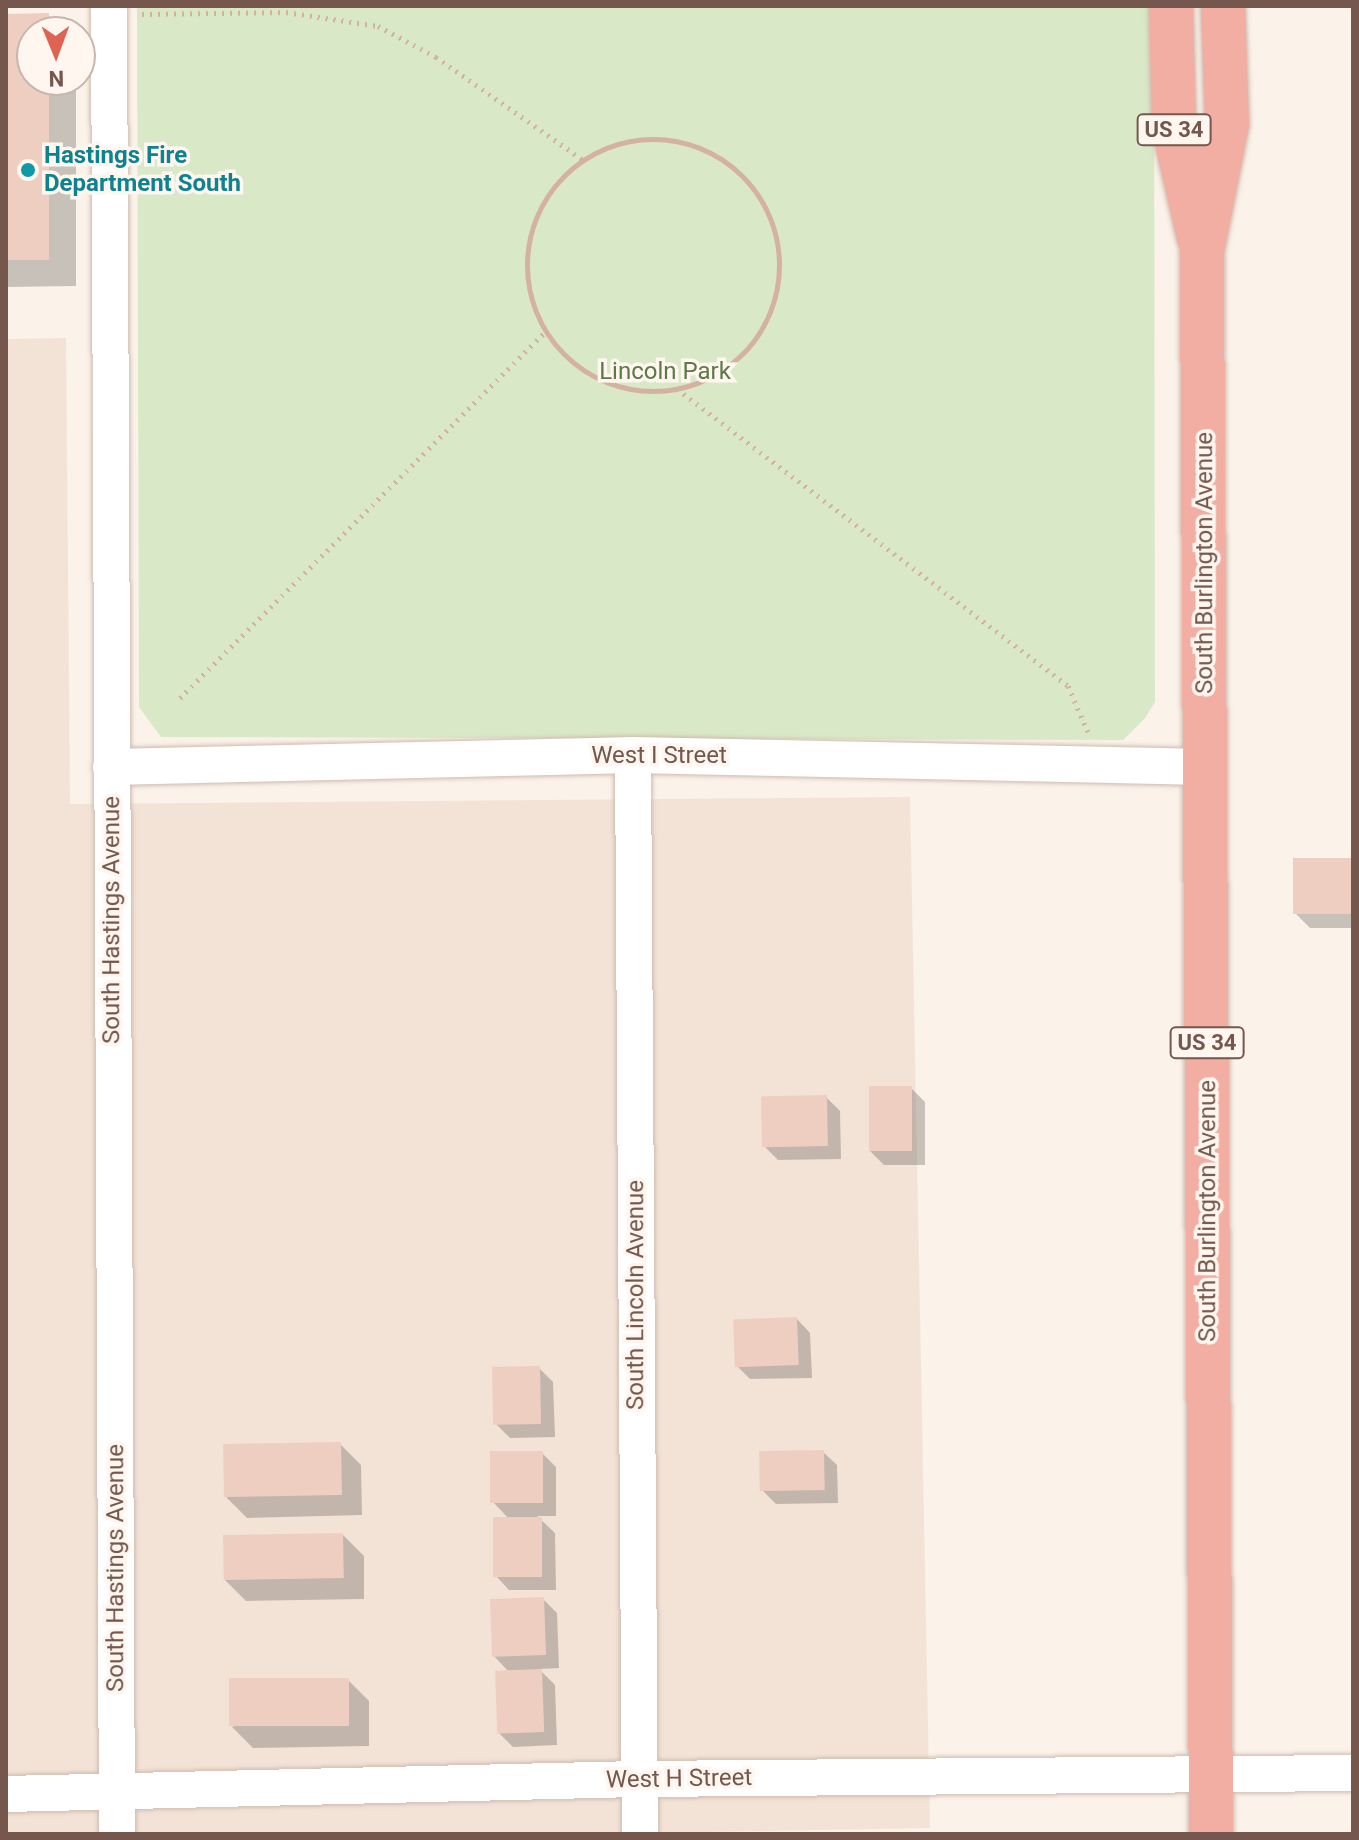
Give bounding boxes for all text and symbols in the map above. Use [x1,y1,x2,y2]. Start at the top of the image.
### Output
north arrow [16,16,96,96]
text: N [48,66,64,91]
road number: US 34 [1136,112,1212,148]
place label: Hastings Fire Department South [44,142,241,198]
marker: Hastings Fire Department South [19,161,37,179]
park label: Lincoln Park [599,358,731,386]
street label: South Burlington Avenue [1191,432,1219,694]
street label: West I Street [591,742,727,770]
street label: South Hastings Avenue [98,796,126,1044]
road number: US 34 [1169,1025,1245,1061]
street label: South Burlington Avenue [1194,1080,1222,1342]
street label: South Lincoln Avenue [622,1180,650,1410]
street label: South Hastings Avenue [102,1444,130,1692]
street label: West H Street [606,1763,752,1795]

